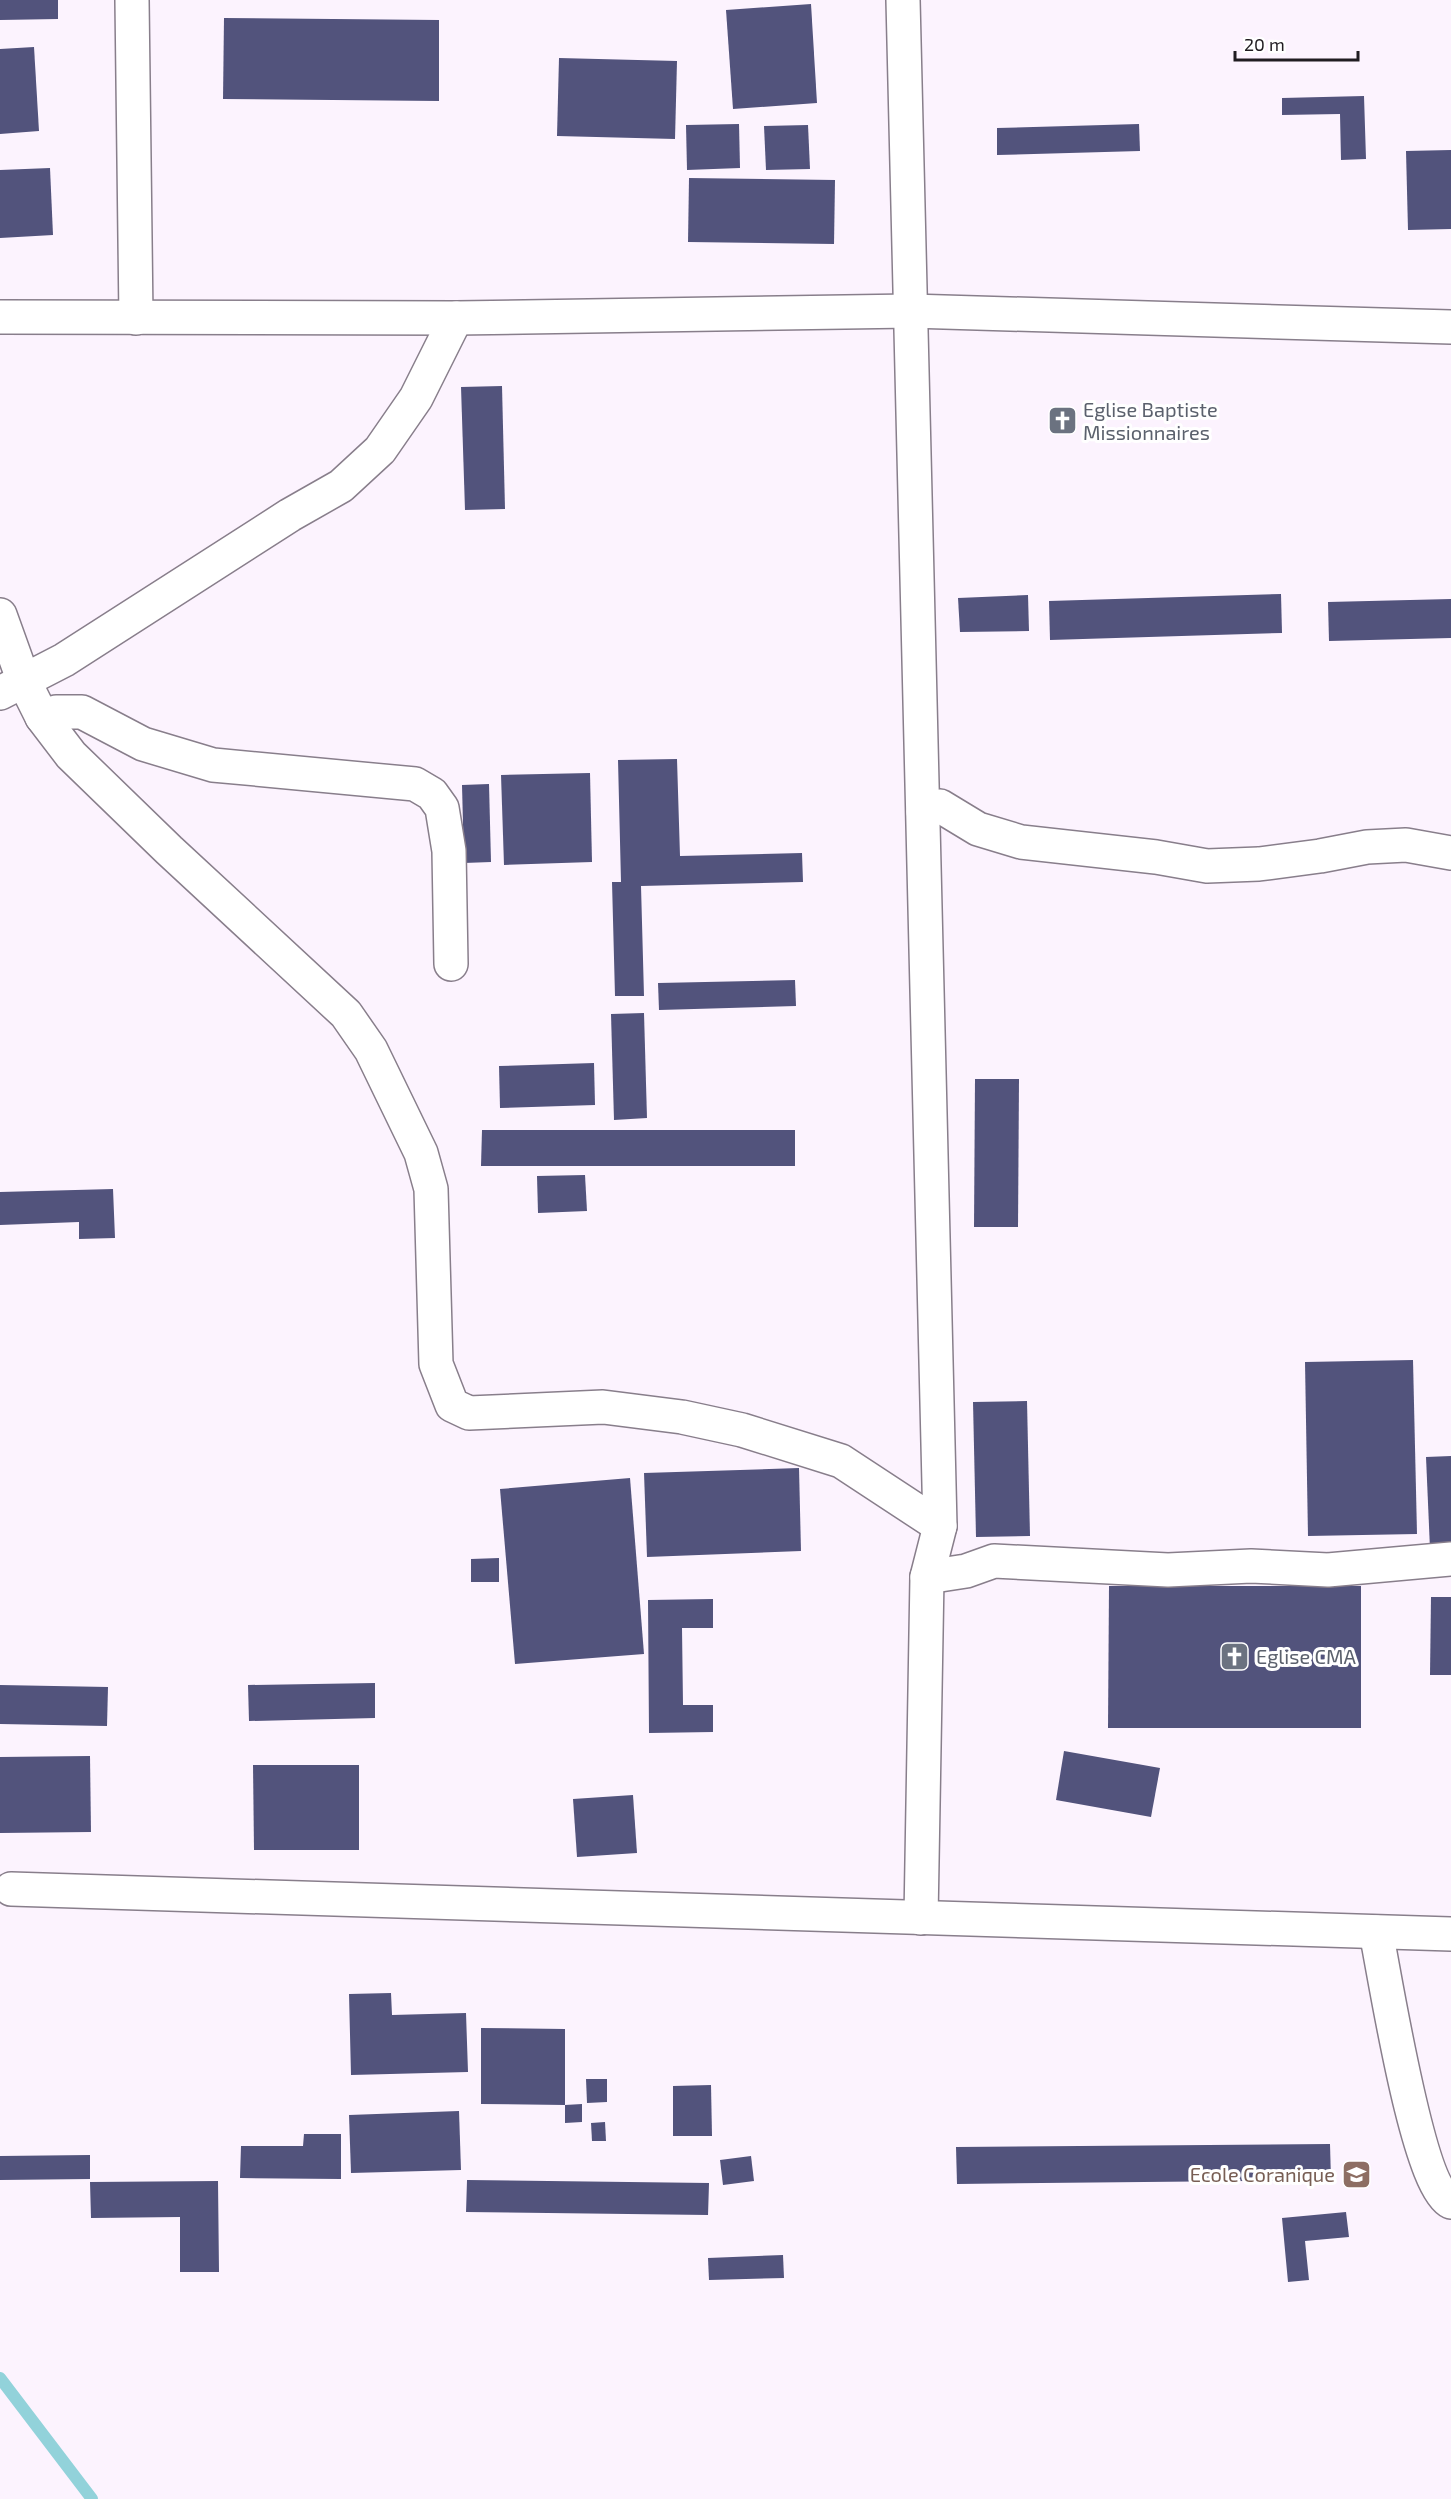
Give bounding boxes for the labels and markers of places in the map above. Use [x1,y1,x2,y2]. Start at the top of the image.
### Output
place label: Eglise Baptiste Missionnaires [1083,397,1218,444]
church icon: Eglise Baptiste Missionnaires [1046,405,1078,437]
church icon: Eglise CMA [1219,1641,1251,1673]
place label: Eglise CMA [1256,1644,1357,1668]
school or university icon: Ecole Coranique [1340,2159,1372,2191]
place label: Ecole Coranique [1190,2162,1335,2186]

